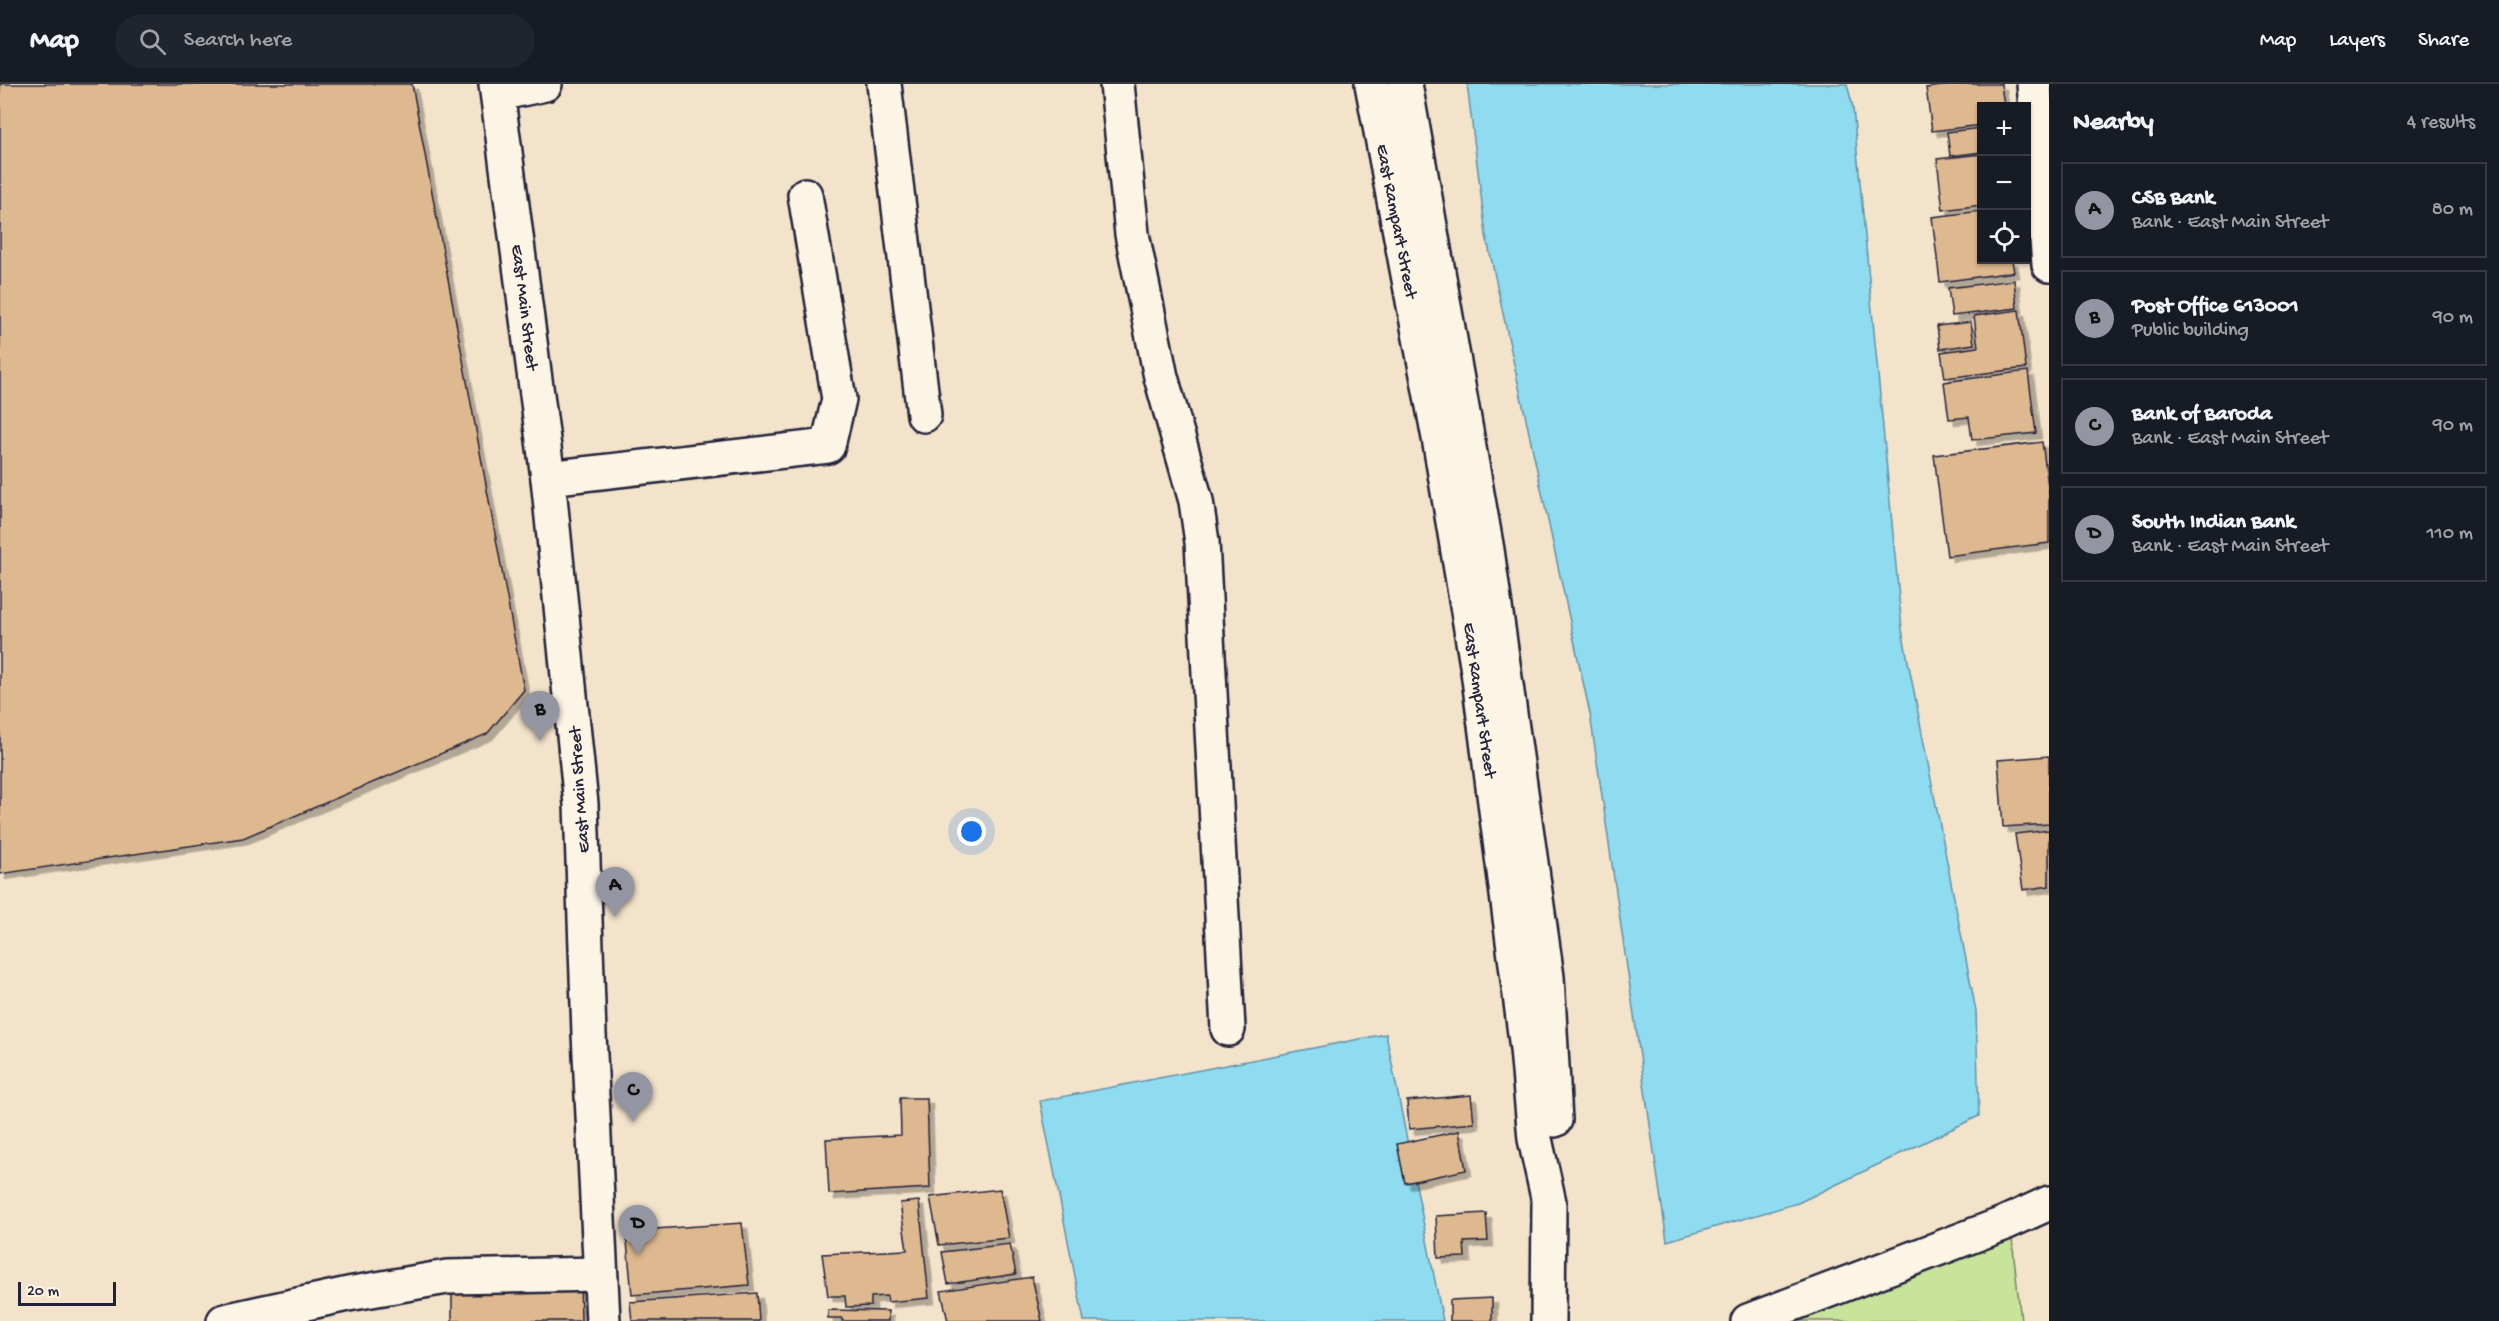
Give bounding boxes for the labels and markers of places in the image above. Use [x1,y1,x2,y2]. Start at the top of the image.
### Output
pin: B [520,692,560,741]
pin: A [596,868,634,917]
pin: C [614,1072,652,1122]
pin: D [618,1206,658,1255]

